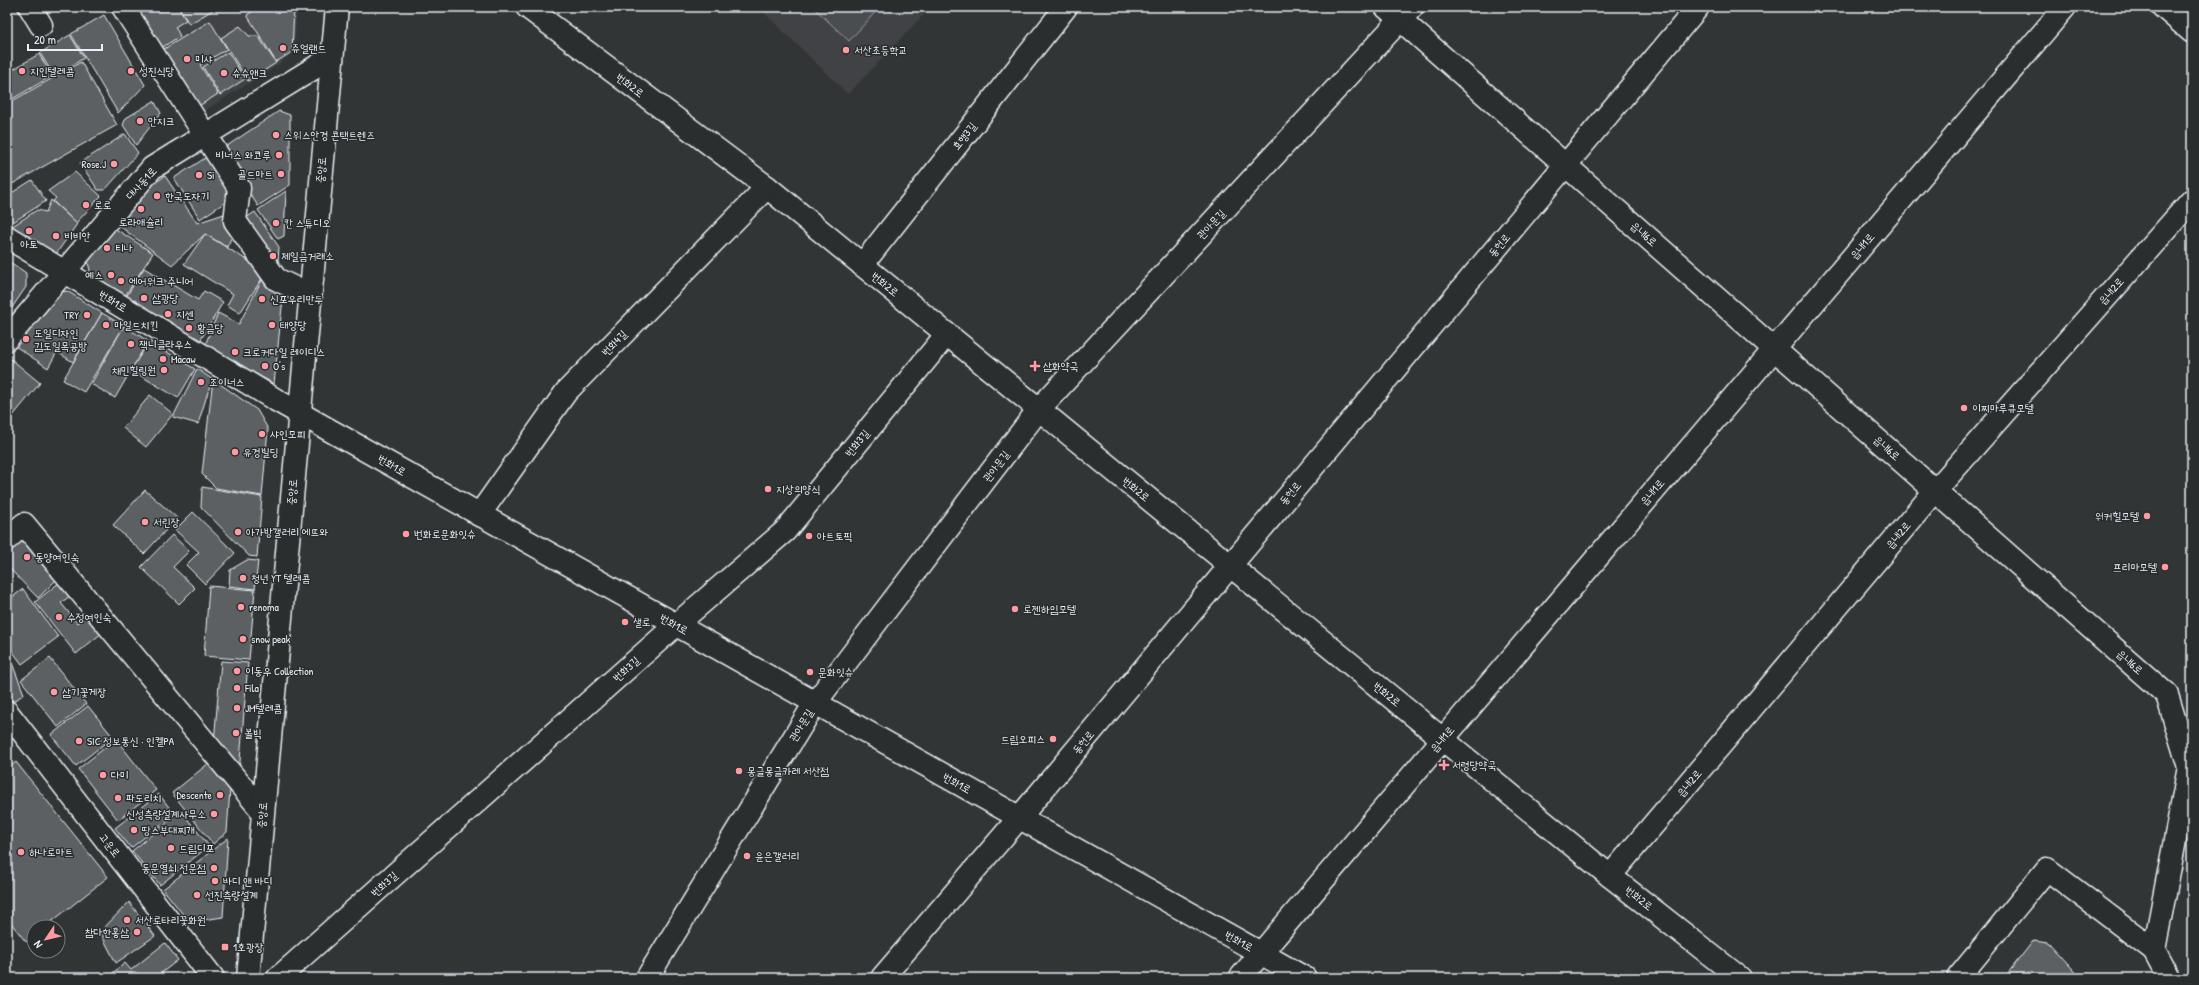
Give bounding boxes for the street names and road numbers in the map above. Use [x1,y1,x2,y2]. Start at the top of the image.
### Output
street label: 번화2로 [613,70,647,100]
street label: 효행3길 [949,119,979,153]
street label: 중앙로 [313,156,329,184]
street label: 대사동1로 [122,164,160,202]
street label: 관아문길 [1194,206,1228,242]
street label: 읍내6로 [1628,219,1660,250]
street label: 동헌로 [1485,230,1513,260]
street label: 읍내1로 [1847,230,1877,262]
street label: 번화2로 [868,269,902,300]
street label: 읍내2로 [2095,274,2127,308]
street label: 번화1로 [96,287,130,315]
street label: 번화4길 [598,327,630,359]
street label: 번화3길 [842,426,872,460]
street label: 읍내6로 [1871,433,1903,464]
street label: 관아문길 [980,448,1012,484]
street label: 번화1로 [375,451,409,479]
street label: 번화2로 [1119,474,1153,505]
street label: 읍내1로 [1637,476,1667,508]
street label: 중앙로 [284,478,300,506]
street label: 동헌로 [1276,478,1304,508]
street label: 읍내2로 [1882,518,1914,552]
street label: 번화1로 [657,610,691,638]
street label: 읍내6로 [2114,647,2146,678]
street label: 번화3길 [610,653,642,685]
street label: 번화2로 [1370,679,1404,710]
street label: 관아문길 [786,706,816,744]
street label: 읍내1로 [1427,723,1457,755]
street label: 동헌로 [1069,727,1097,757]
street label: 읍내2로 [1673,766,1705,800]
street label: 번화1로 [940,769,974,797]
street label: 중앙로 [254,801,270,829]
street label: 고운로 [96,830,124,860]
street label: 번화3길 [368,868,400,900]
street label: 번화2로 [1622,883,1656,913]
street label: 번화1로 [1222,927,1256,955]

